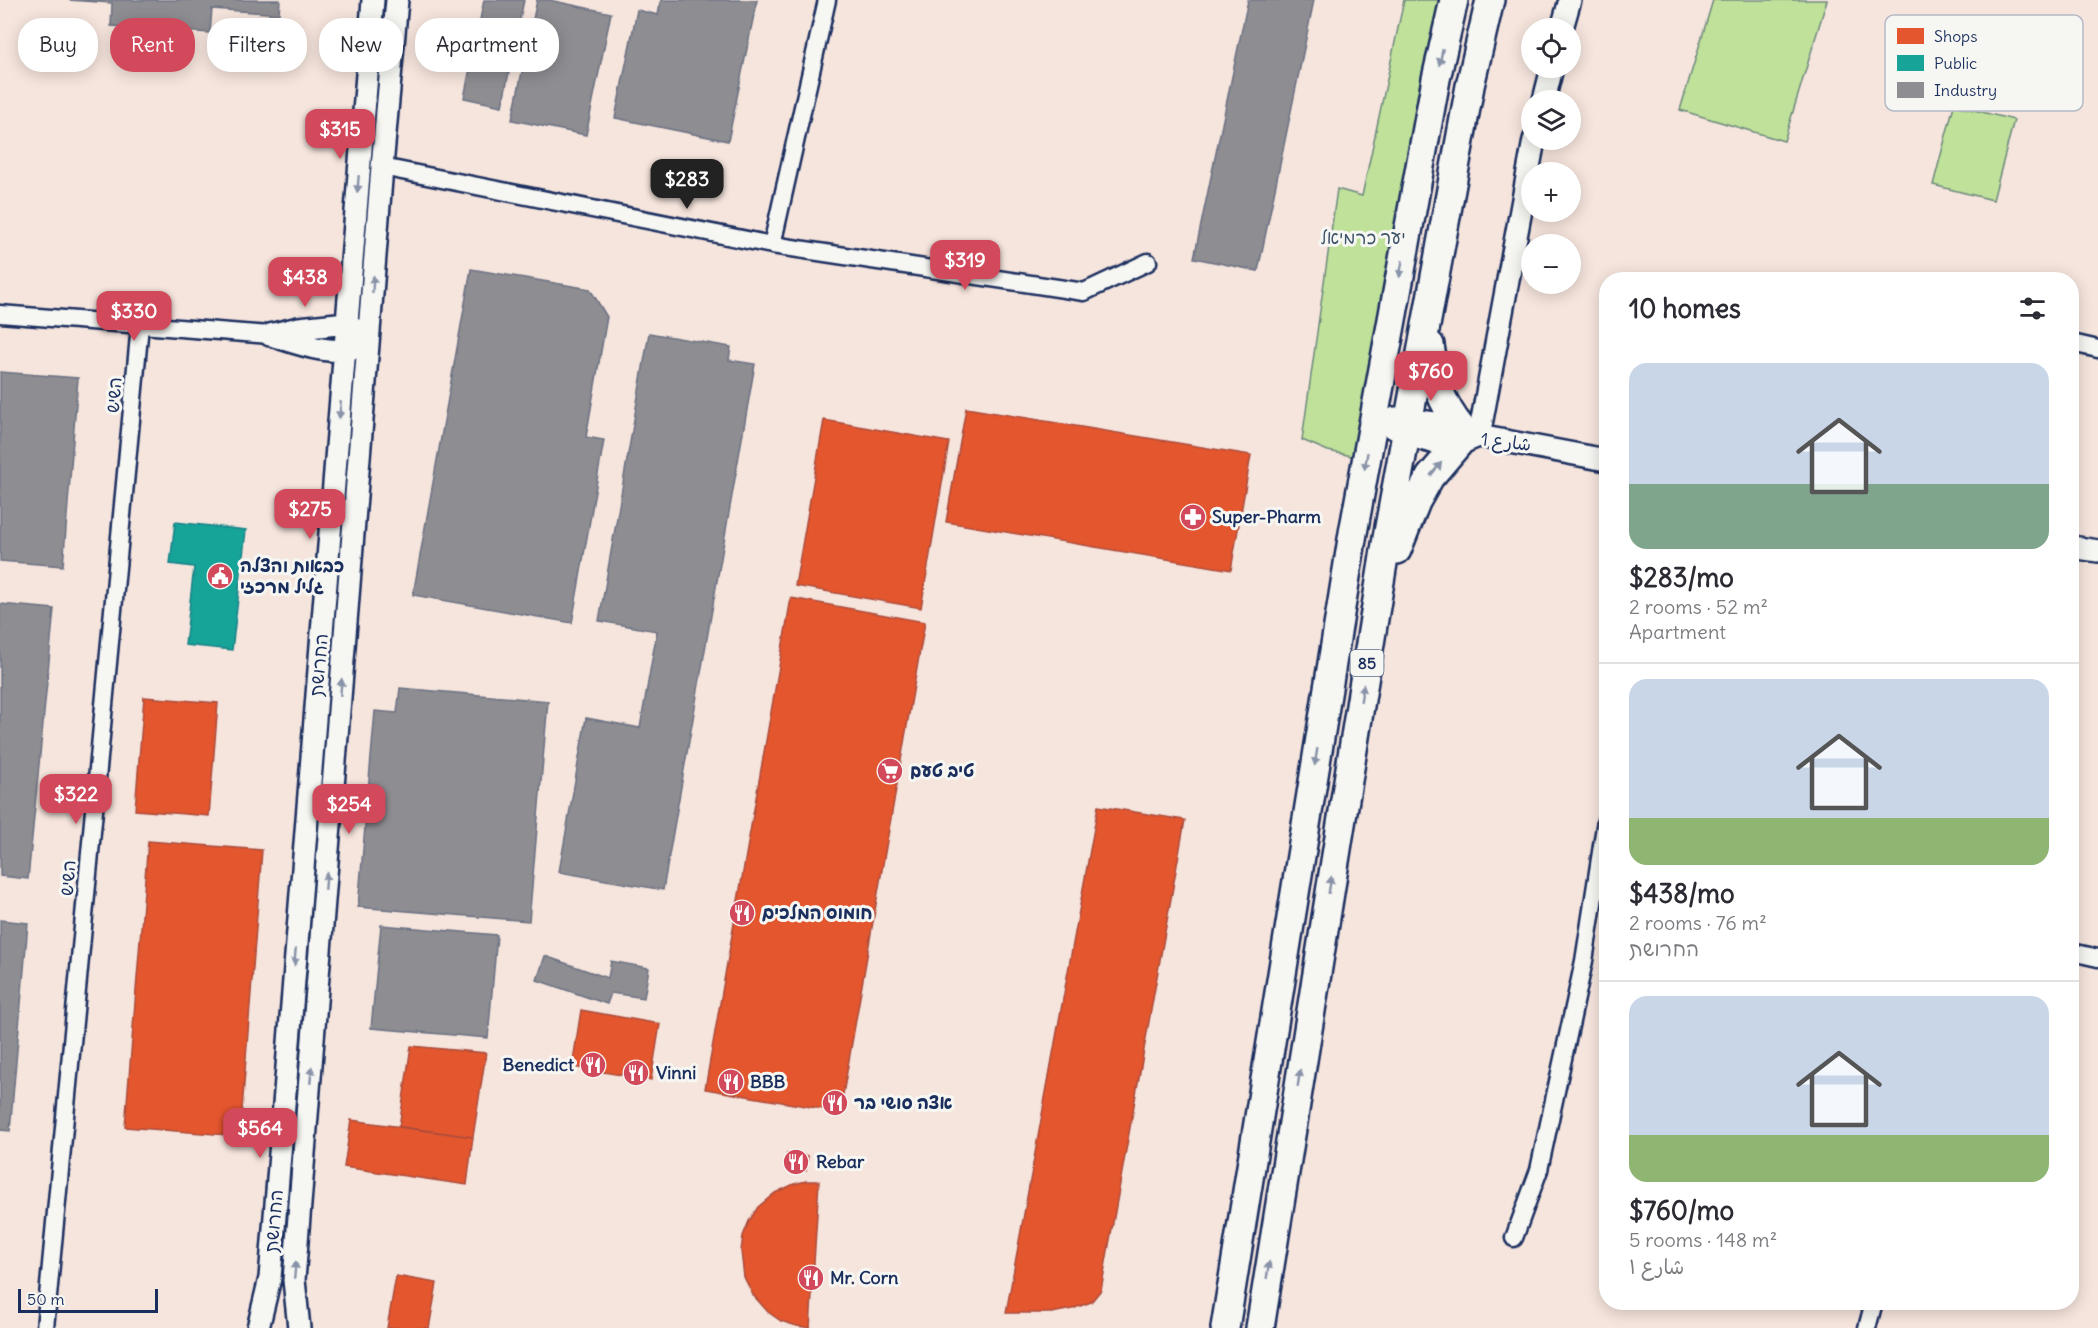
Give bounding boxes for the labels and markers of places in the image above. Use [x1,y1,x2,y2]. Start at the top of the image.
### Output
pin: $315 [304,109,376,160]
pin: $283 [651,159,723,210]
pin: $319 [929,240,1001,291]
pin: $438 [269,257,341,308]
pin: $330 [98,291,170,342]
pin: $760 [1395,351,1467,402]
pin: $275 [274,489,346,540]
pharmacy icon: Super-Pharm [1178,502,1208,532]
place label: Super-Pharm [1212,505,1321,528]
place label: כבאות והצלה גליל מרכזי [240,554,344,598]
public building icon: כבאות והצלה גליל מרכזי [205,561,235,591]
supermarket icon: טיב טעם [875,756,905,786]
place label: טיב טעם [910,759,975,782]
pin: $322 [40,774,112,825]
pin: $254 [313,784,385,835]
restaurant icon: חומוס המלכים [727,898,757,928]
place label: חומוס המלכים [762,901,873,924]
restaurant icon: Benedict [578,1050,608,1080]
place label: Benedict [503,1053,575,1076]
restaurant icon: Vinni [621,1058,651,1088]
place label: Vinni [656,1061,696,1084]
restaurant icon: BBB [716,1067,746,1097]
place label: BBB [750,1070,786,1093]
restaurant icon: אצה סושי בר [820,1088,850,1118]
place label: אצה סושי בר [854,1091,952,1114]
pin: $564 [224,1108,296,1159]
restaurant icon: Rebar [781,1147,811,1177]
place label: Rebar [816,1150,865,1173]
restaurant icon: Mr. Corn [796,1263,826,1293]
place label: Mr. Corn [830,1266,899,1289]

